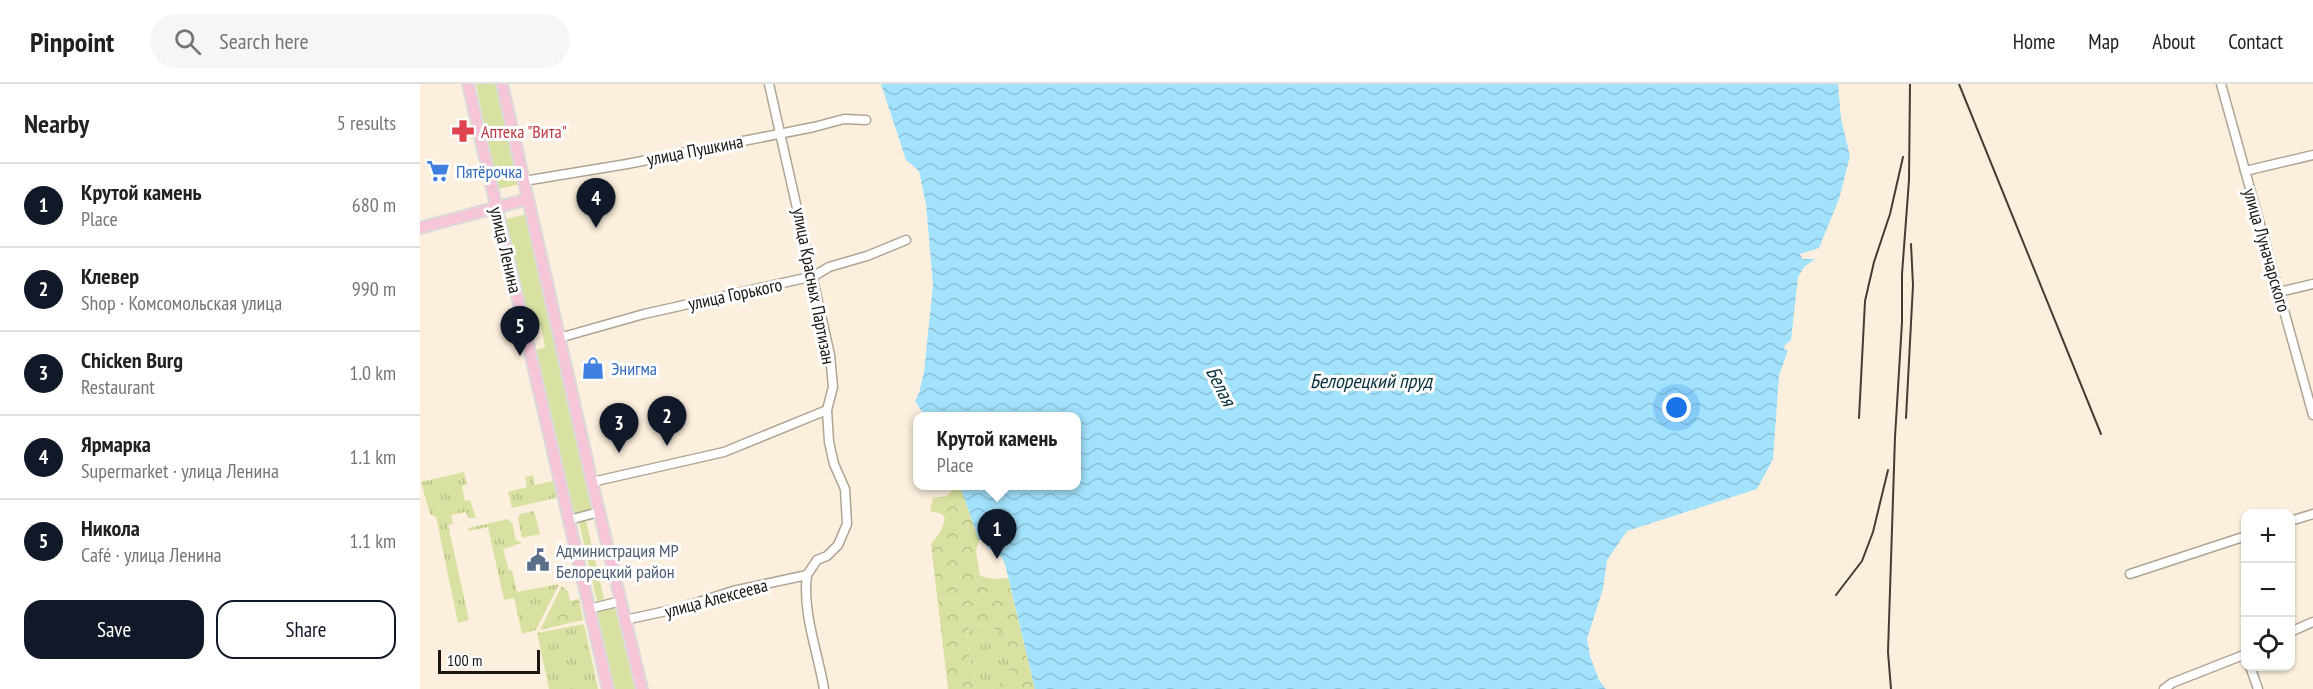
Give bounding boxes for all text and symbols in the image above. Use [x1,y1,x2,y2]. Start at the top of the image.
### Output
search box [150,14,570,68]
text: Pinpoint [30,23,114,60]
icon: search [171,25,204,58]
text: Search here [219,27,309,55]
text: Home [2013,28,2055,55]
text: Map [2088,28,2119,55]
text: About [2152,28,2195,55]
text: Contact [2228,28,2283,55]
text: Nearby [24,107,89,140]
text: 5 results [337,110,396,136]
pharmacy icon: Аптека "Вита" [450,118,476,144]
place label: Аптека "Вита" [481,120,567,143]
street label: улица Пушкина [645,129,745,171]
supermarket icon: Пятёрочка [425,158,451,184]
place label: Пятёрочка [456,160,522,183]
text: Крутой камень [81,178,201,206]
pin: 4 [576,178,615,228]
street label: улица Луначарского [2238,185,2296,315]
text: 1 [39,192,48,218]
text: 680 m [352,192,396,218]
street label: улица Ленина [485,205,527,295]
text: Place [81,206,118,232]
street label: улица Красных Партизан [788,206,840,366]
text: Клевер [81,262,139,290]
street label: улица Горького [686,273,784,315]
text: 2 [39,276,48,302]
text: 990 m [352,276,396,302]
text: Shop · Комсомольская улица [81,290,282,316]
pin: 5 [500,306,540,356]
text: Chicken Burg [81,346,183,374]
shop icon: Энигма [580,355,606,381]
place label: Энигма [611,357,657,380]
text: 3 [39,360,48,386]
text: 1.0 km [349,360,396,386]
water label: Белая [1200,362,1243,412]
water label: Белорецкий пруд [1310,368,1433,394]
text: Restaurant [81,374,155,400]
your location [1662,393,1691,422]
pin: 2 [648,396,686,446]
pin: 3 [600,404,638,453]
popup [913,412,1081,490]
text: Крутой камень [937,424,1057,452]
text: Ярмарка [81,430,151,458]
text: 4 [39,444,48,470]
text: 1.1 km [349,444,396,470]
text: Place [937,452,973,478]
text: Supermarket · улица Ленина [81,458,279,484]
map controls [2241,509,2295,671]
button: + [2241,509,2295,563]
pin: 1 [978,510,1016,559]
text: Никола [81,514,140,542]
text: 5 [39,528,48,554]
text: 1.1 km [349,528,396,554]
place label: Администрация МР Белорецкий район [556,539,679,583]
text: Café · улица Ленина [81,542,222,568]
public building icon: Администрация МР Белорецкий район [525,547,551,573]
button: − [2241,563,2295,617]
street label: улица Алексеева [662,573,770,623]
button: Save [24,600,204,659]
button: Share [216,600,396,659]
button: locate [2241,617,2295,671]
scale bar [438,647,540,674]
text: 100 m [447,650,482,670]

